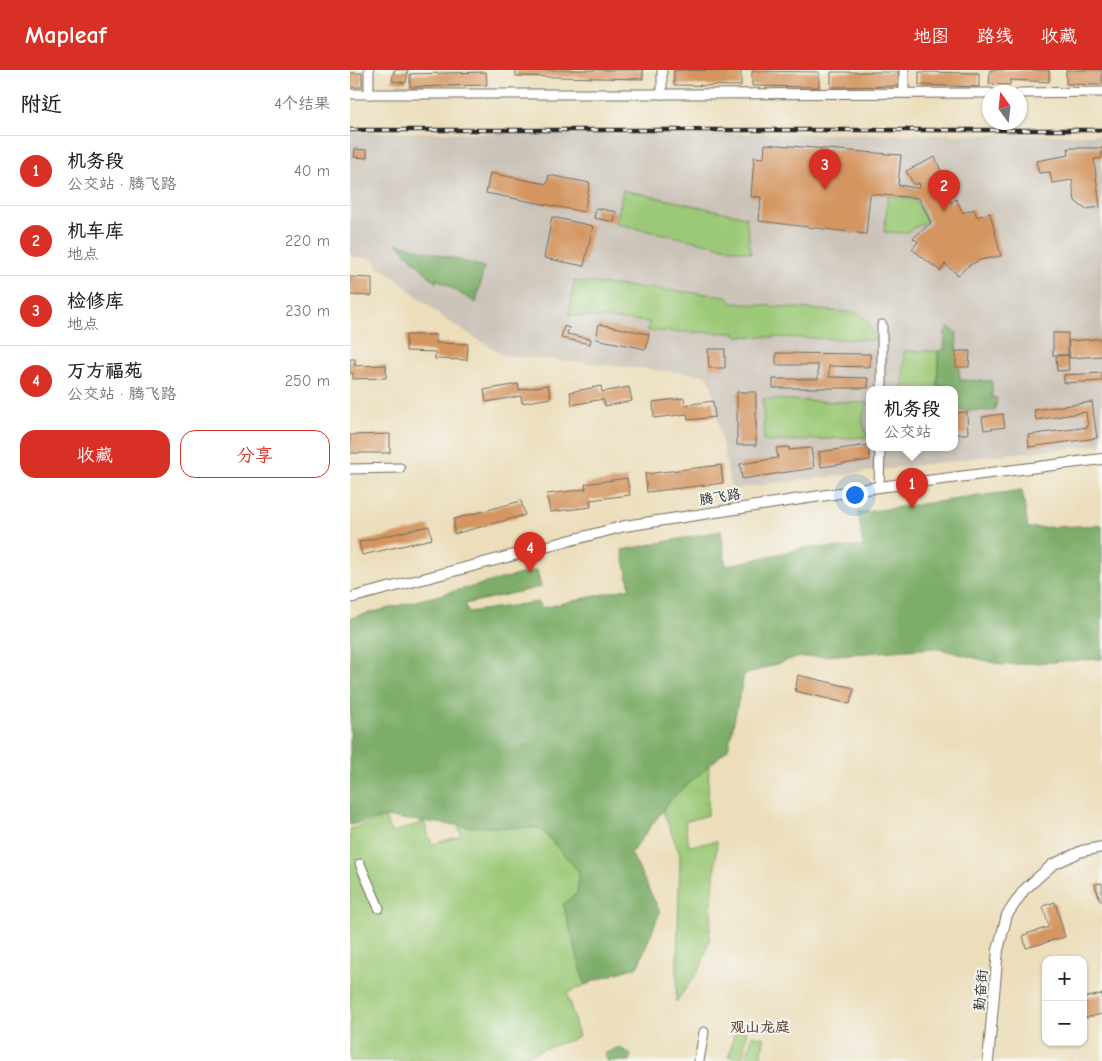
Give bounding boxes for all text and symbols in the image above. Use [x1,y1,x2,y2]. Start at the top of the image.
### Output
text: Mapleaf [25,21,106,49]
text: 地图 [913,26,949,47]
text: 路线 [977,26,1013,47]
text: 收藏 [1041,26,1077,47]
north arrow [982,85,1027,130]
text: 附近 [20,92,62,116]
text: 4个结果 [274,95,330,113]
pin: 3 [809,149,841,190]
text: 机务段 [67,150,124,172]
text: 1 [33,162,39,180]
text: 40 m [294,162,330,180]
pin: 2 [928,170,960,211]
text: 公交站 · 腾飞路 [67,175,177,193]
text: 机车库 [67,220,124,242]
text: 2 [32,232,40,250]
text: 220 m [285,232,330,250]
text: 地点 [67,245,99,263]
text: 检修库 [67,290,124,312]
text: 3 [32,302,40,320]
text: 230 m [285,302,330,320]
text: 地点 [67,315,99,333]
text: 万方福苑 [67,360,143,382]
text: 4 [32,372,40,390]
text: 250 m [285,372,330,390]
text: 公交站 · 腾飞路 [67,385,177,403]
popup [866,386,958,451]
text: 机务段 [883,398,941,420]
text: 公交站 [883,423,932,441]
button: 收藏 [20,430,170,478]
button: 分享 [180,430,330,478]
pin: 1 [896,468,928,509]
your location [842,482,868,508]
street label: 腾飞路 [698,485,742,509]
pin: 4 [514,532,546,573]
map controls [1042,956,1087,1046]
button: + [1042,956,1087,1001]
street label: 勤奋街 [971,968,991,1012]
button: − [1042,1001,1087,1046]
district label: 观山龙庭 [730,1018,790,1036]

